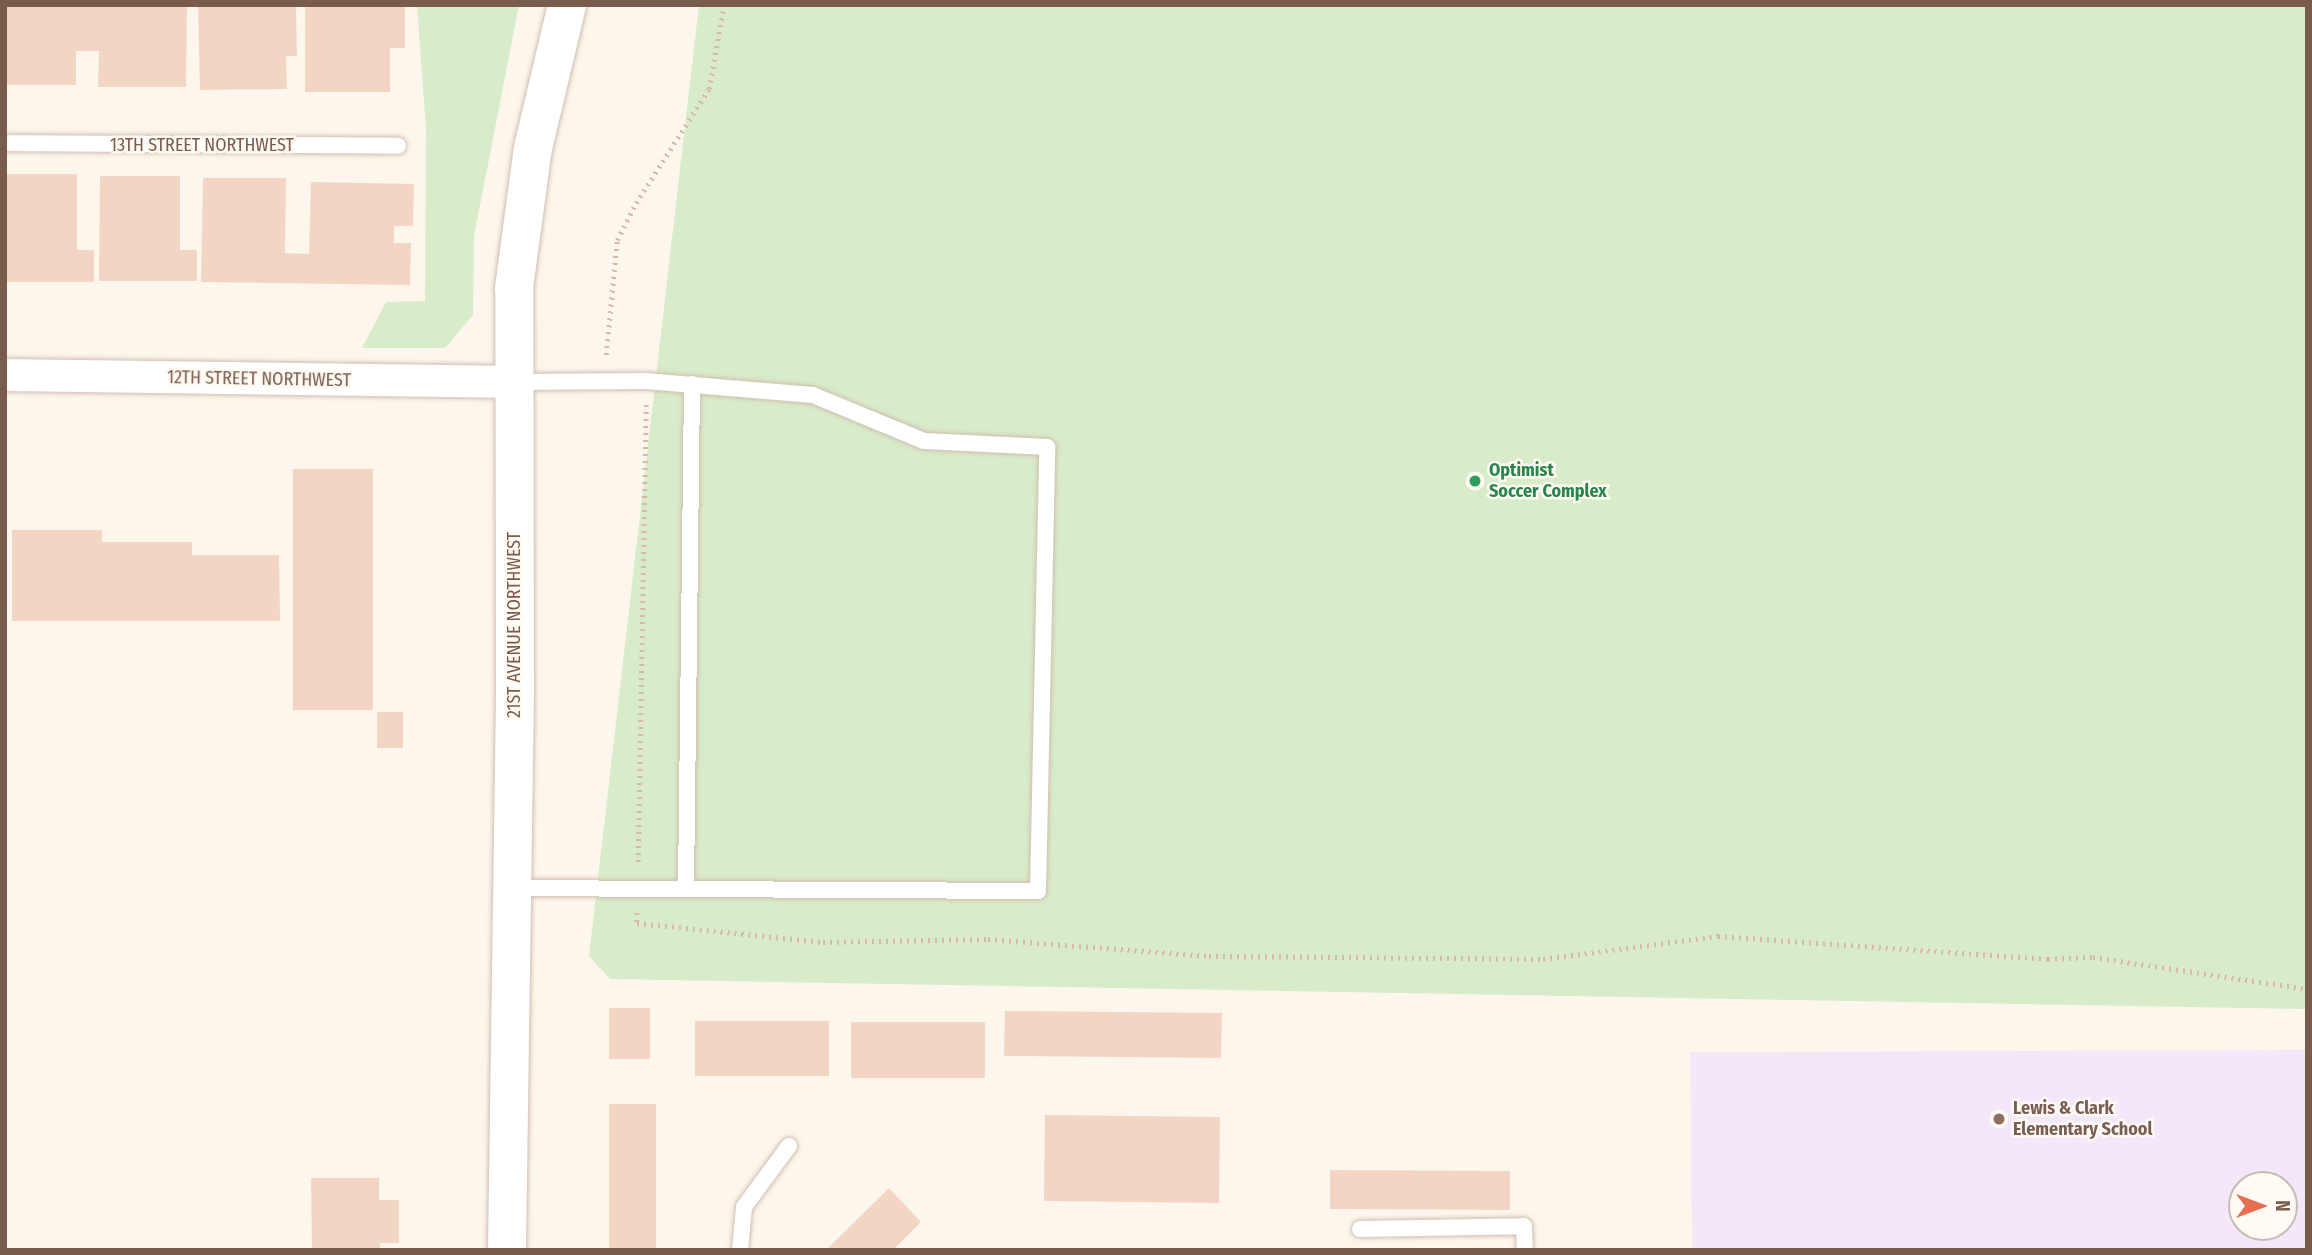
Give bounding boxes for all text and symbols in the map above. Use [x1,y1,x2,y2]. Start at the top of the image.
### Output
street label: 13TH STREET NORTHWEST [110,134,294,156]
street label: 12TH STREET NORTHWEST [167,367,351,391]
place label: Optimist Soccer Complex [1489,460,1607,503]
marker: Optimist Soccer Complex [1467,473,1483,489]
street label: 21ST AVENUE NORTHWEST [503,532,525,718]
place label: Lewis & Clark Elementary School [2013,1098,2152,1140]
marker: Lewis & Clark Elementary School [1991,1111,2007,1127]
north arrow [2228,1171,2298,1241]
text: N [2271,1200,2294,1212]

